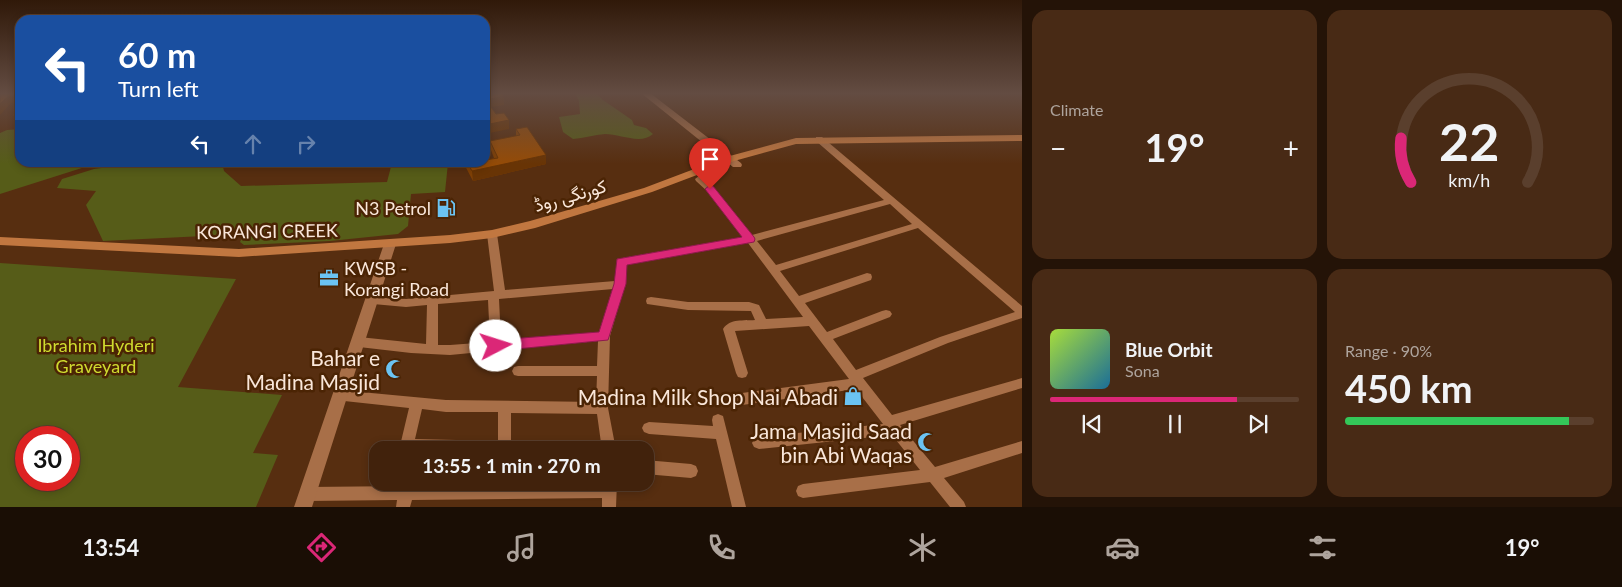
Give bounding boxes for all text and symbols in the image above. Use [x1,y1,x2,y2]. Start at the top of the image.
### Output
text: 60 m [118,33,196,75]
icon: left [35,35,100,100]
text: Turn left [118,75,199,102]
text: Climate [1050,100,1103,119]
text: 22 [1439,110,1500,172]
text: 19° [1145,124,1204,170]
icon: left [186,130,214,158]
icon: ahead [239,130,267,158]
icon: right [292,130,320,158]
text: − [1050,131,1066,165]
text: + [1283,131,1299,165]
pin [689,138,731,189]
icon: arrive [696,145,724,173]
text: km/h [1449,169,1490,191]
street label: کورنگی روڈ [531,174,609,217]
place label: N3 Petrol [355,197,431,219]
fuel station icon: N3 Petrol [435,197,457,219]
street label: KORANGI CREEK [196,219,338,243]
place label: KWSB - Korangi Road [344,257,449,300]
office icon: KWSB - Korangi Road [318,267,340,289]
position arrow [469,319,521,371]
park label: Ibrahim Hyderi Graveyard [37,334,155,377]
text: Blue Orbit [1125,338,1213,361]
text: Range · 90% [1345,341,1432,360]
place label: Bahar e Madina Masjid [245,345,380,394]
mosque icon: Bahar e Madina Masjid [384,358,406,380]
text: Sona [1125,361,1160,380]
text: 450 km [1345,365,1473,411]
place label: Madina Milk Shop Nai Abadi [578,384,838,409]
shop icon: Madina Milk Shop Nai Abadi [842,385,864,407]
icon: previous [1078,410,1106,438]
icon: pause [1161,410,1189,438]
icon: next [1244,410,1272,438]
place label: Jama Masjid Saad bin Abi Waqas [750,418,912,467]
speed limit sign: 30 [15,426,80,491]
mosque icon: Jama Masjid Saad bin Abi Waqas [916,431,938,453]
text: 13:55 · 1 min · 270 m [422,454,601,477]
icon: directions [304,530,339,565]
icon: music [504,530,539,565]
icon: phone [704,530,739,565]
icon: climate [905,530,940,565]
icon: car [1105,530,1140,565]
icon: filters [1305,530,1340,565]
text: 13:54 [83,534,139,561]
text: 19° [1505,534,1539,561]

